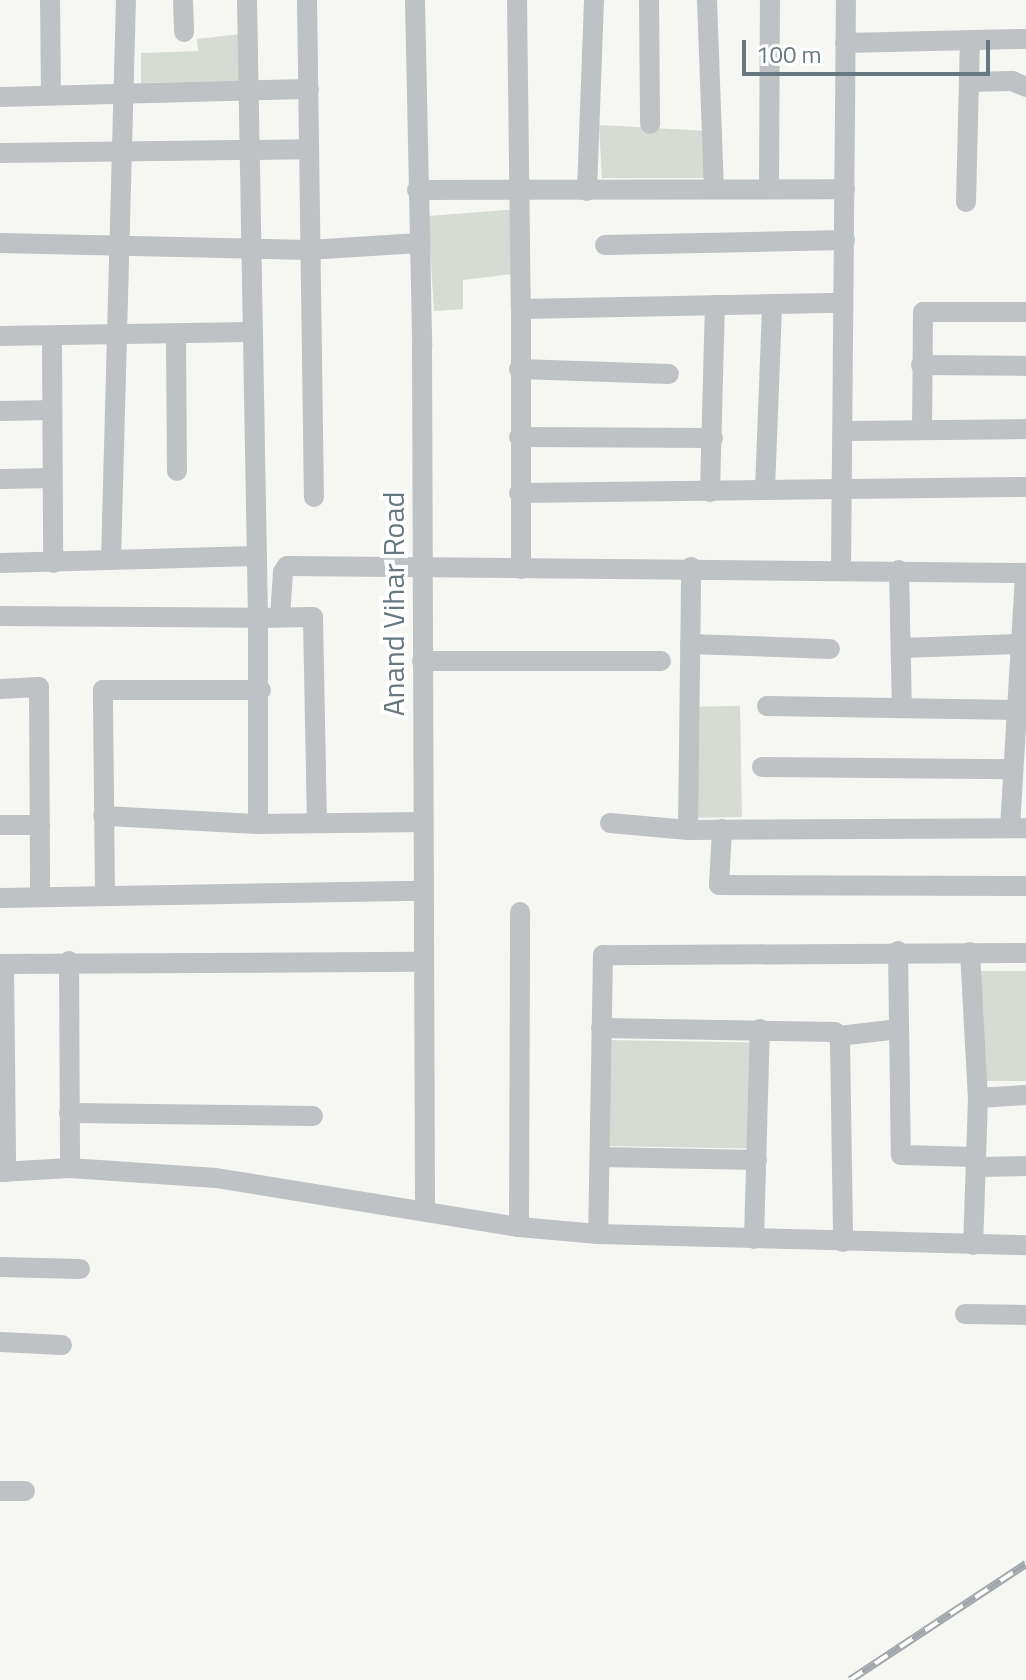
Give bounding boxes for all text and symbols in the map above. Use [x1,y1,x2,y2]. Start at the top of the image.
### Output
scale bar [746,24,994,74]
text: 100 m [756,36,822,72]
street label: Anand Vihar Road [375,492,411,716]

